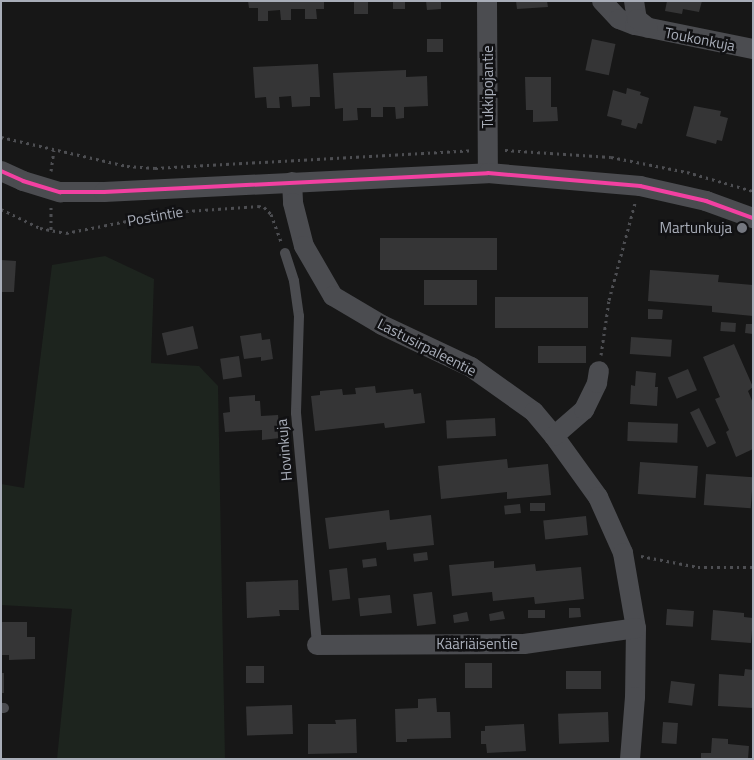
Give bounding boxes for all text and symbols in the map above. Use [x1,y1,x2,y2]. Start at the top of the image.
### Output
street label: Toukonkuja [663,23,737,55]
street label: Tukkipojantie [479,46,497,128]
street label: Postintie [126,202,184,230]
place label: Martunkuja [659,219,732,237]
marker: Martunkuja [736,222,748,234]
street label: Lastusirpaleentie [375,314,479,380]
street label: Hovinkuja [272,418,296,482]
street label: Kääriäisentie [436,635,518,653]

